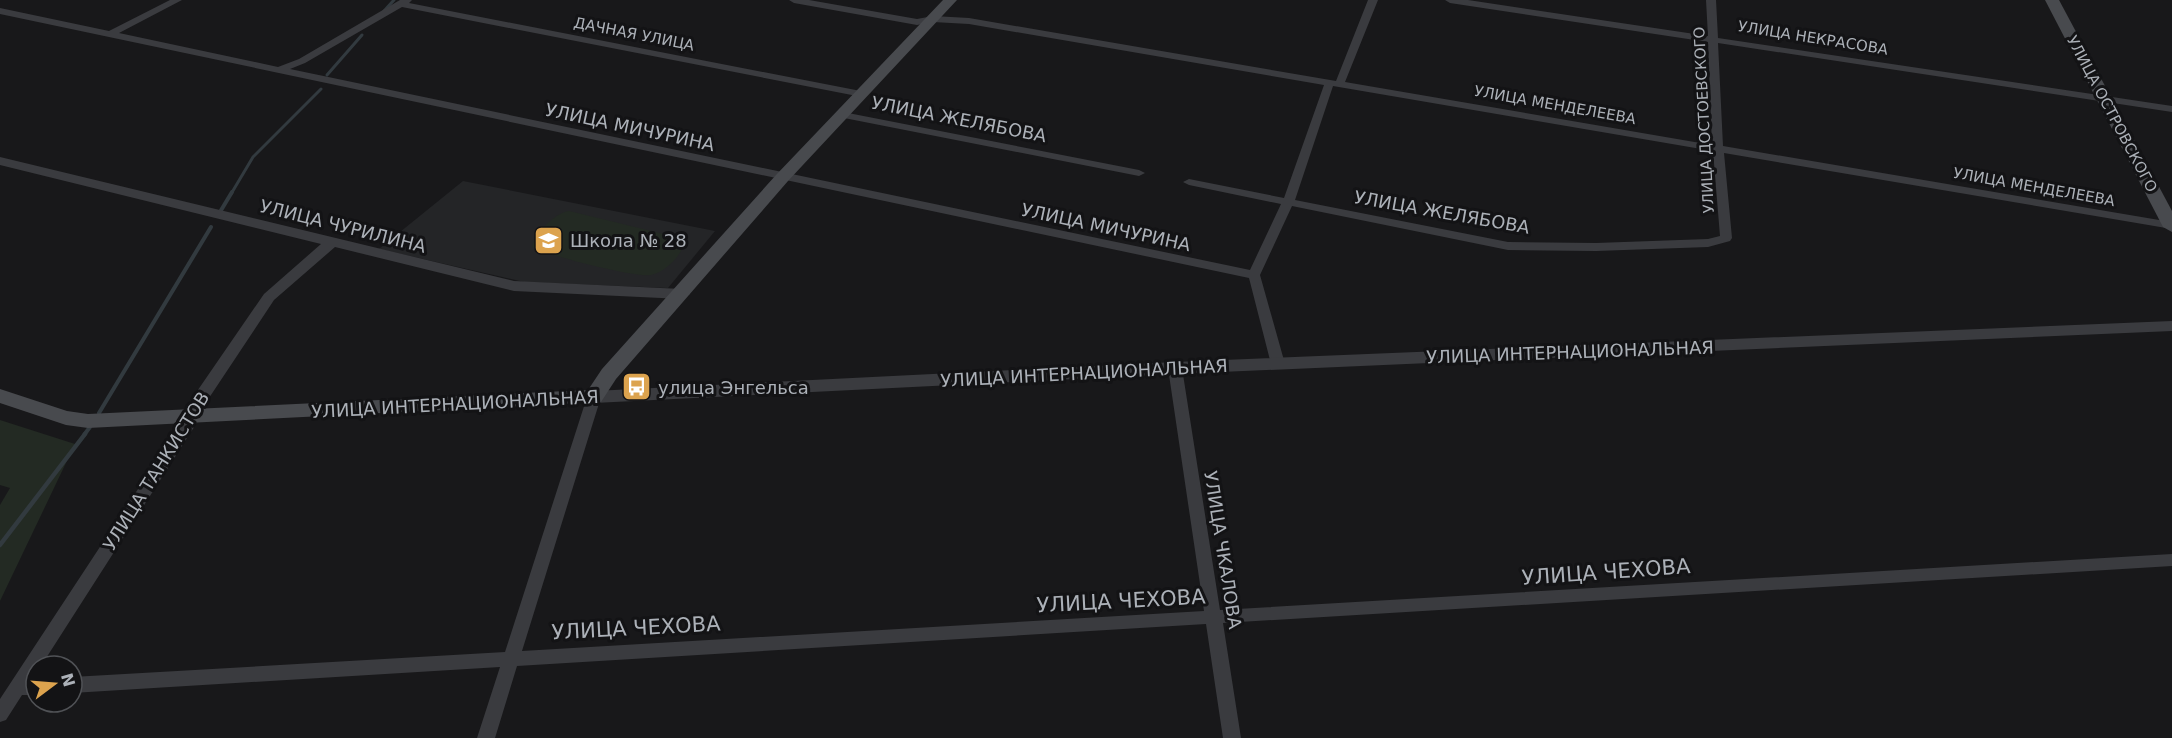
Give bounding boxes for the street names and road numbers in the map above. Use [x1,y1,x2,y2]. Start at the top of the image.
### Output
street label: ДАЧНАЯ УЛИЦА [572,13,697,55]
street label: УЛИЦА НЕКРАСОВА [1737,17,1890,59]
street label: УЛИЦА ДОСТОЕВСКОГО [1690,26,1718,214]
street label: УЛИЦА ОСТРОВСКОГО [2063,33,2161,195]
street label: УЛИЦА МЕНДЕЛЕЕВА [1473,82,1638,128]
street label: УЛИЦА ЖЕЛЯБОВА [870,92,1049,146]
street label: УЛИЦА МИЧУРИНА [543,99,717,155]
street label: УЛИЦА МЕНДЕЛЕЕВА [1952,164,2117,210]
street label: УЛИЦА ЖЕЛЯБОВА [1353,186,1532,238]
street label: УЛИЦА ЧУРИЛИНА [258,195,429,257]
street label: УЛИЦА МИЧУРИНА [1019,199,1193,255]
street label: УЛИЦА ИНТЕРНАЦИОНАЛЬНАЯ [1426,336,1714,368]
street label: УЛИЦА ИНТЕРНАЦИОНАЛЬНАЯ [940,355,1228,391]
street label: УЛИЦА ИНТЕРНАЦИОНАЛЬНАЯ [311,386,599,422]
street label: УЛИЦА ТАНКИСТОВ [99,388,213,554]
street label: УЛИЦА ЧКАЛОВА [1200,469,1246,631]
street label: УЛИЦА ЧЕХОВА [1521,554,1692,590]
street label: УЛИЦА ЧЕХОВА [1036,585,1207,617]
street label: УЛИЦА ЧЕХОВА [551,612,722,644]

